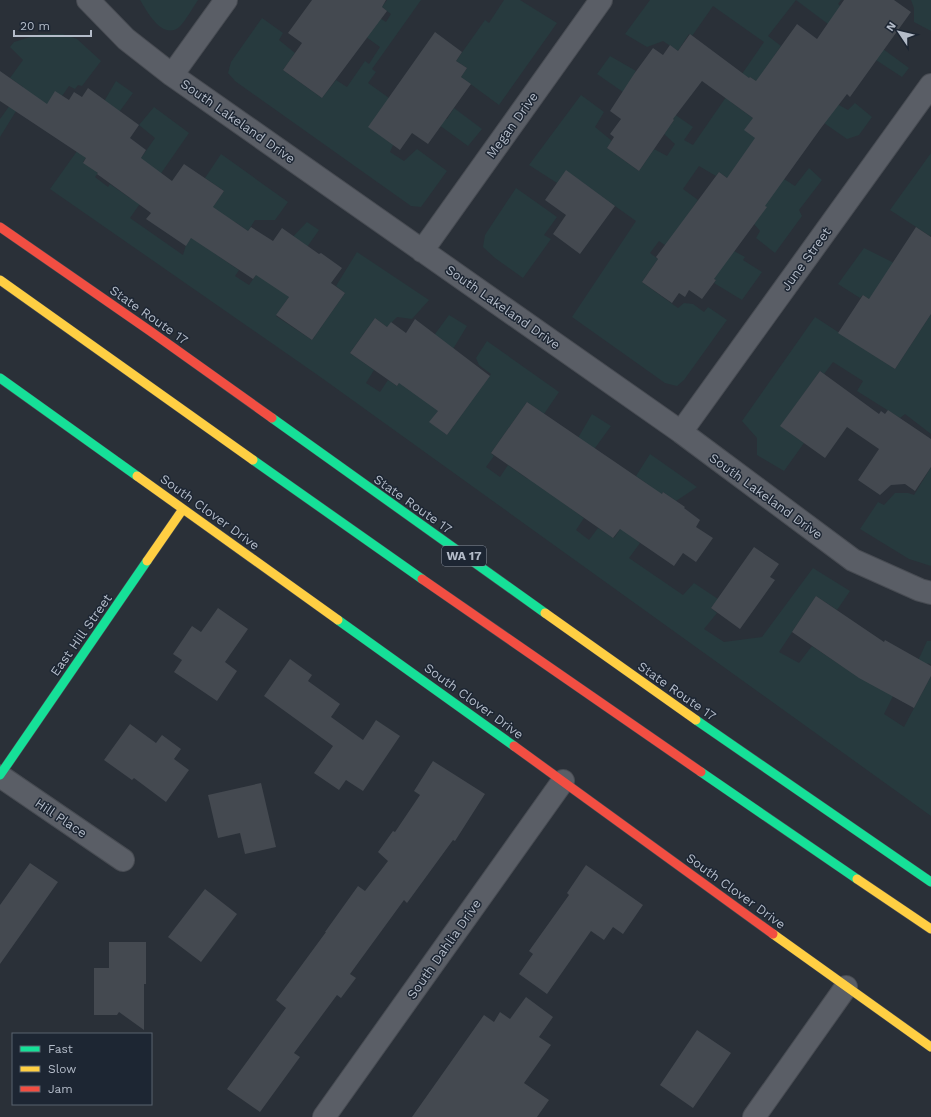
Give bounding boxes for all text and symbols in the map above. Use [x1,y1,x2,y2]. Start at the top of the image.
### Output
scale bar [14,12,91,38]
north arrow [879,12,919,52]
text: 20 m [20,19,50,33]
text: N [884,19,899,34]
street label: South Lakeland Drive [178,76,298,166]
street label: Megan Drive [483,89,541,161]
street label: June Street [778,224,834,293]
street label: South Lakeland Drive [443,262,563,352]
street label: State Route 17 [107,282,191,348]
street label: South Lakeland Drive [707,450,825,542]
street label: South Clover Drive [158,471,262,553]
street label: State Route 17 [371,471,455,537]
road number: WA 17 [442,546,486,566]
street label: East Hill Street [47,591,115,679]
street label: State Route 17 [635,658,719,724]
street label: South Clover Drive [422,660,526,742]
street label: Hill Place [32,795,90,841]
street label: South Clover Drive [684,850,788,932]
street label: South Dahlia Drive [404,896,484,1002]
legend [12,1033,152,1105]
text: Fast [48,1042,73,1056]
text: Slow [48,1062,76,1076]
text: Jam [48,1082,73,1096]

